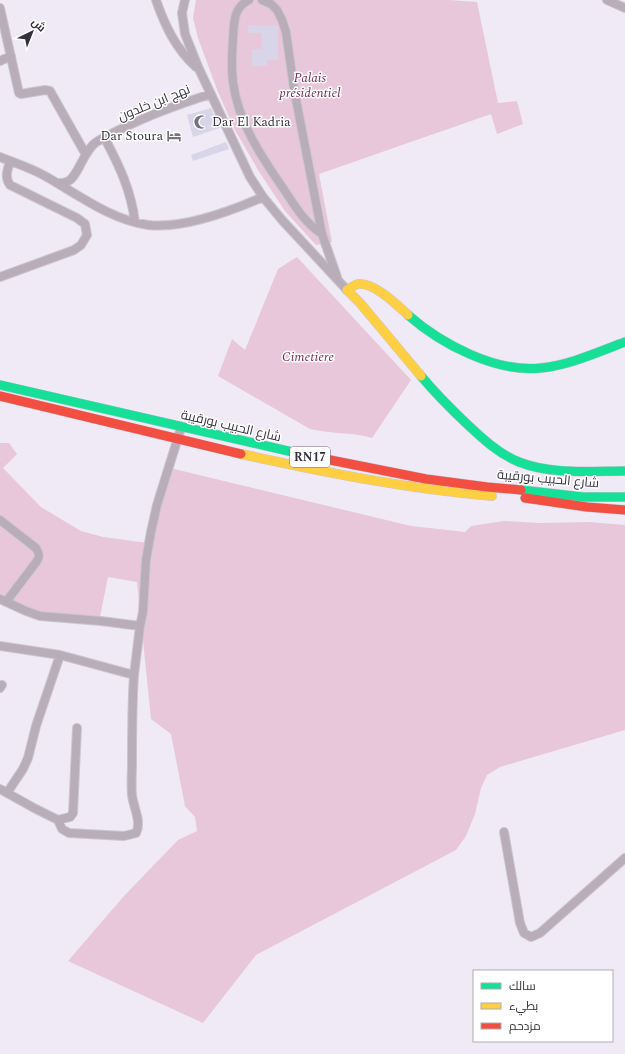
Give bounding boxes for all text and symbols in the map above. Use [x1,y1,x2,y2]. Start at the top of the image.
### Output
north arrow [12,12,52,52]
text: ش [28,14,49,36]
park label: Palais présidentiel [278,68,341,103]
street label: نهج ابن خلدون [115,79,193,127]
place label: Dar El Kadria [212,112,291,132]
mosque icon: Dar El Kadria [193,114,209,130]
place label: Dar Stoura [101,126,164,146]
hotel icon: Dar Stoura [166,128,182,144]
park label: Cimetiere [282,347,334,367]
street label: شارع الحبيب بورقيبة [179,405,283,447]
road number: RN17 [290,447,330,467]
street label: شارع الحبيب بورقيبة [496,465,600,493]
legend [473,970,613,1042]
text: سالك [509,977,536,996]
text: بطيء [509,997,538,1016]
text: مزدحم [509,1017,541,1036]

